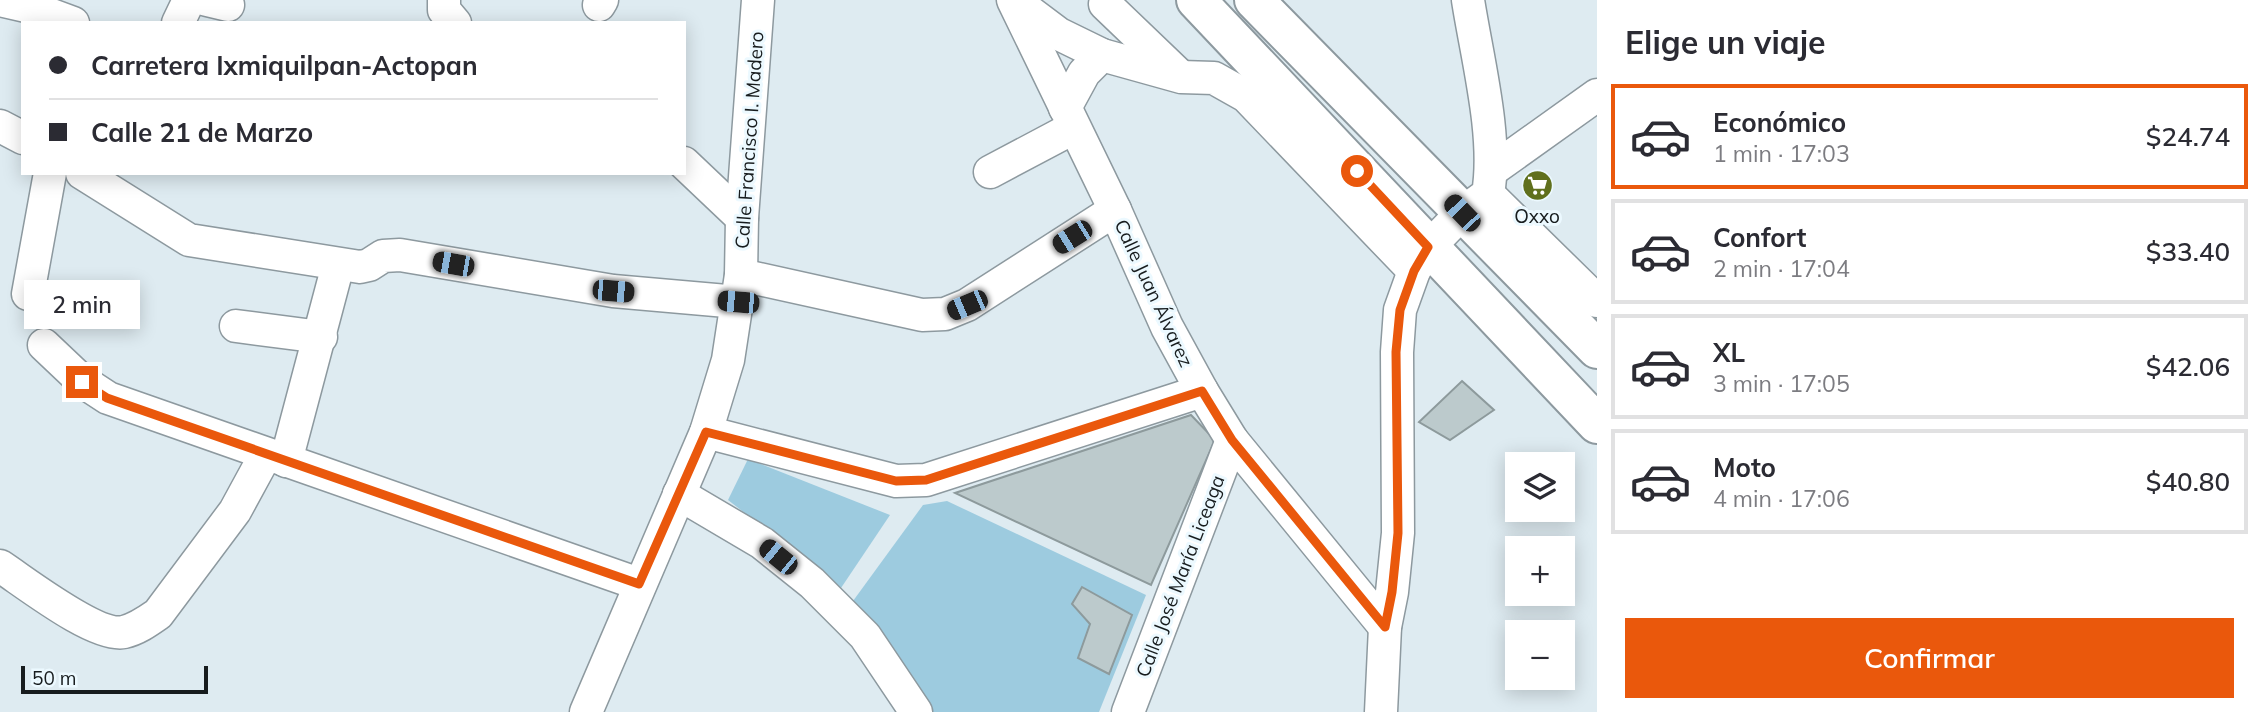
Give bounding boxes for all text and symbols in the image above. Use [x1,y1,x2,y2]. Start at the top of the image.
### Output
text: Elige un viaje [1625,22,1826,62]
street label: Calle Francisco I. Madero [729,30,769,250]
text: Carretera Ixmiquilpan-Actopan [91,49,478,82]
icon: car [1629,105,1692,168]
text: Económico [1713,106,1846,139]
text: Calle 21 de Marzo [91,116,313,149]
text: $24.74 [2146,120,2230,153]
text: 1 min · 17:03 [1713,139,1850,168]
route start [1341,155,1373,187]
supermarket icon: Oxxo [1520,168,1554,202]
car [1440,191,1485,235]
place label: Oxxo [1514,204,1560,228]
street label: Calle Juan Álvarez [1109,215,1199,371]
car [1049,217,1096,257]
icon: car [1629,220,1692,283]
text: Confort [1713,221,1806,254]
text: $33.40 [2146,235,2230,268]
car [431,250,476,278]
text: 2 min · 17:04 [1713,254,1850,283]
car [592,279,635,303]
callout: 2 min [24,280,140,330]
car [944,287,991,323]
text: 2 min [52,290,112,319]
car [717,290,760,314]
icon: car [1629,335,1692,398]
text: XL [1713,336,1745,369]
text: $42.06 [2146,350,2230,383]
route end [66,366,98,398]
text: 3 min · 17:05 [1713,369,1850,398]
icon: car [1629,450,1692,513]
text: Moto [1713,451,1776,484]
map controls [1505,452,1575,690]
button: layers [1505,452,1575,522]
text: $40.80 [2146,465,2230,498]
street label: Calle José María Liceaga [1130,472,1230,680]
text: 4 min · 17:06 [1713,484,1850,513]
car [756,536,801,578]
button: + [1505,536,1575,606]
button: Confirmar [1625,618,2234,698]
button: − [1505,620,1575,690]
scale bar [21,663,208,695]
text: 50 m [32,666,76,690]

